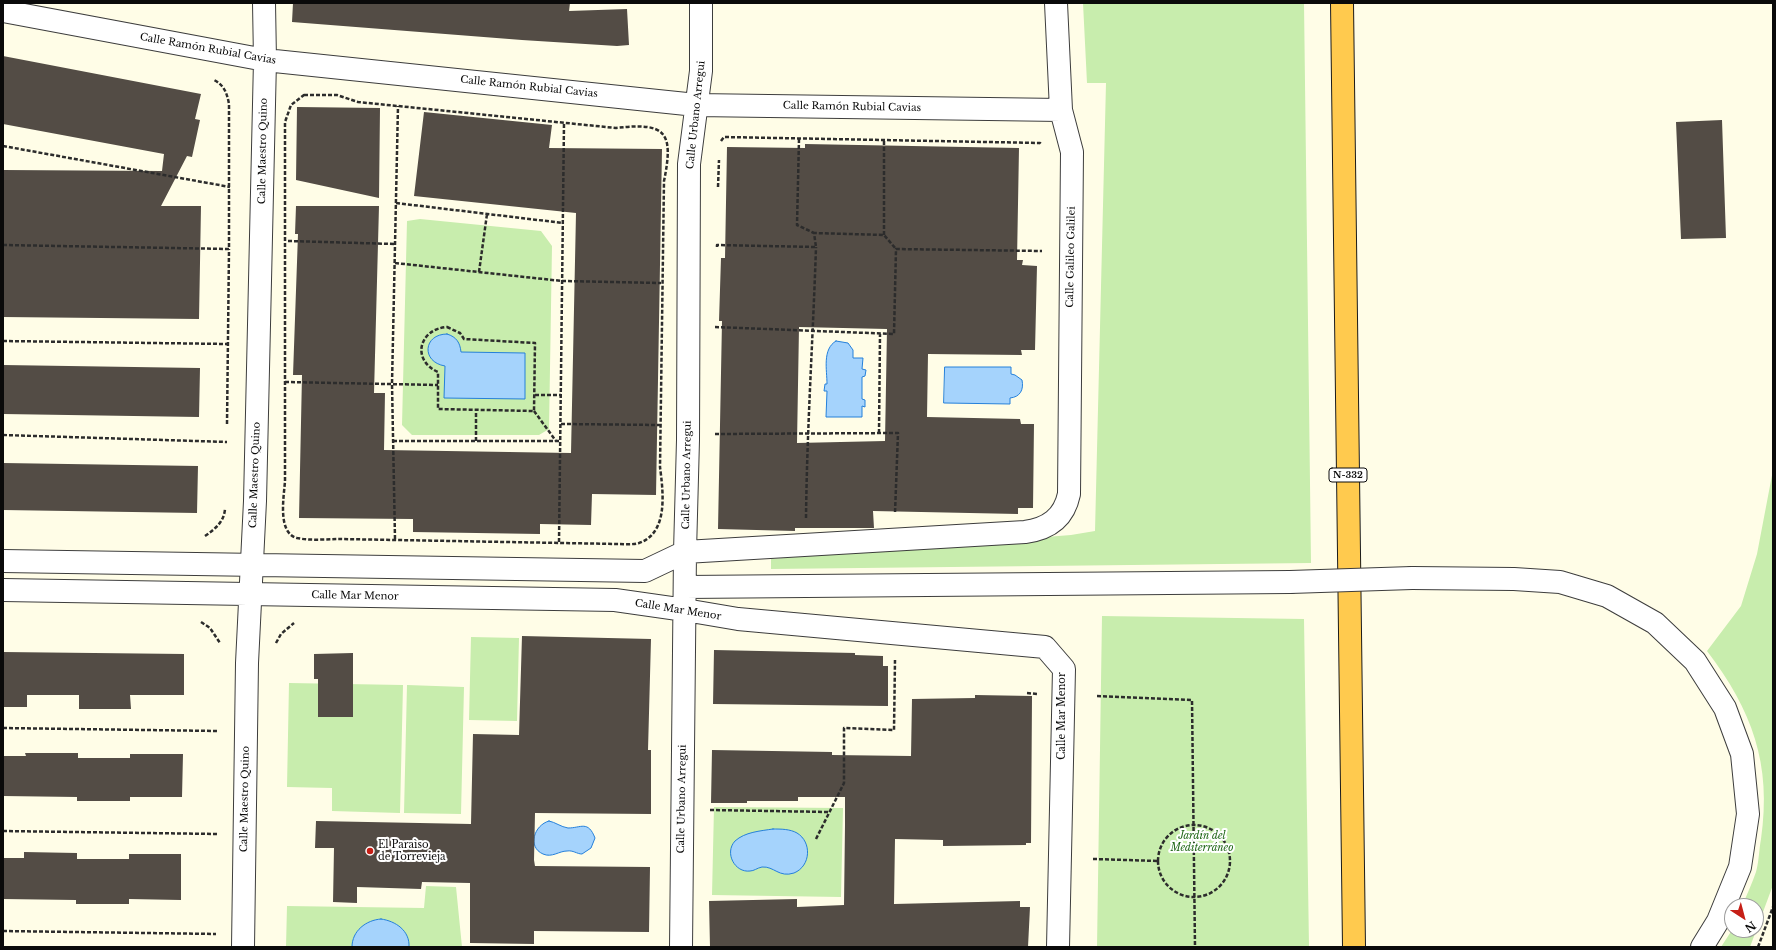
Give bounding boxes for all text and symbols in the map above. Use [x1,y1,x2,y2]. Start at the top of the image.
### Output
street label: Calle Ramón Rubial Cavias [139,31,277,67]
street label: Calle Urbano Arregui [684,60,708,170]
street label: Calle Ramón Rubial Cavias [460,74,598,100]
street label: Calle Maestro Quino [256,98,270,204]
street label: Calle Ramón Rubial Cavias [783,100,921,114]
street label: Calle Galileo Galilei [1064,206,1078,308]
street label: Calle Urbano Arregui [680,420,694,530]
street label: Calle Maestro Quino [247,422,263,528]
road number: N-332 [1329,468,1367,482]
street label: Calle Mar Menor [311,589,399,603]
street label: Calle Mar Menor [634,597,722,623]
street label: Calle Mar Menor [1056,672,1068,760]
street label: Calle Urbano Arregui [675,744,689,854]
street label: Calle Maestro Quino [238,746,252,852]
park label: Jardín del Mediterráneo [1171,830,1233,854]
place label: El Paraìso de Torrevieja [378,839,446,862]
marker: El Paraìso de Torrevieja [365,846,375,856]
north arrow [1724,898,1764,938]
text: N [1742,918,1759,936]

